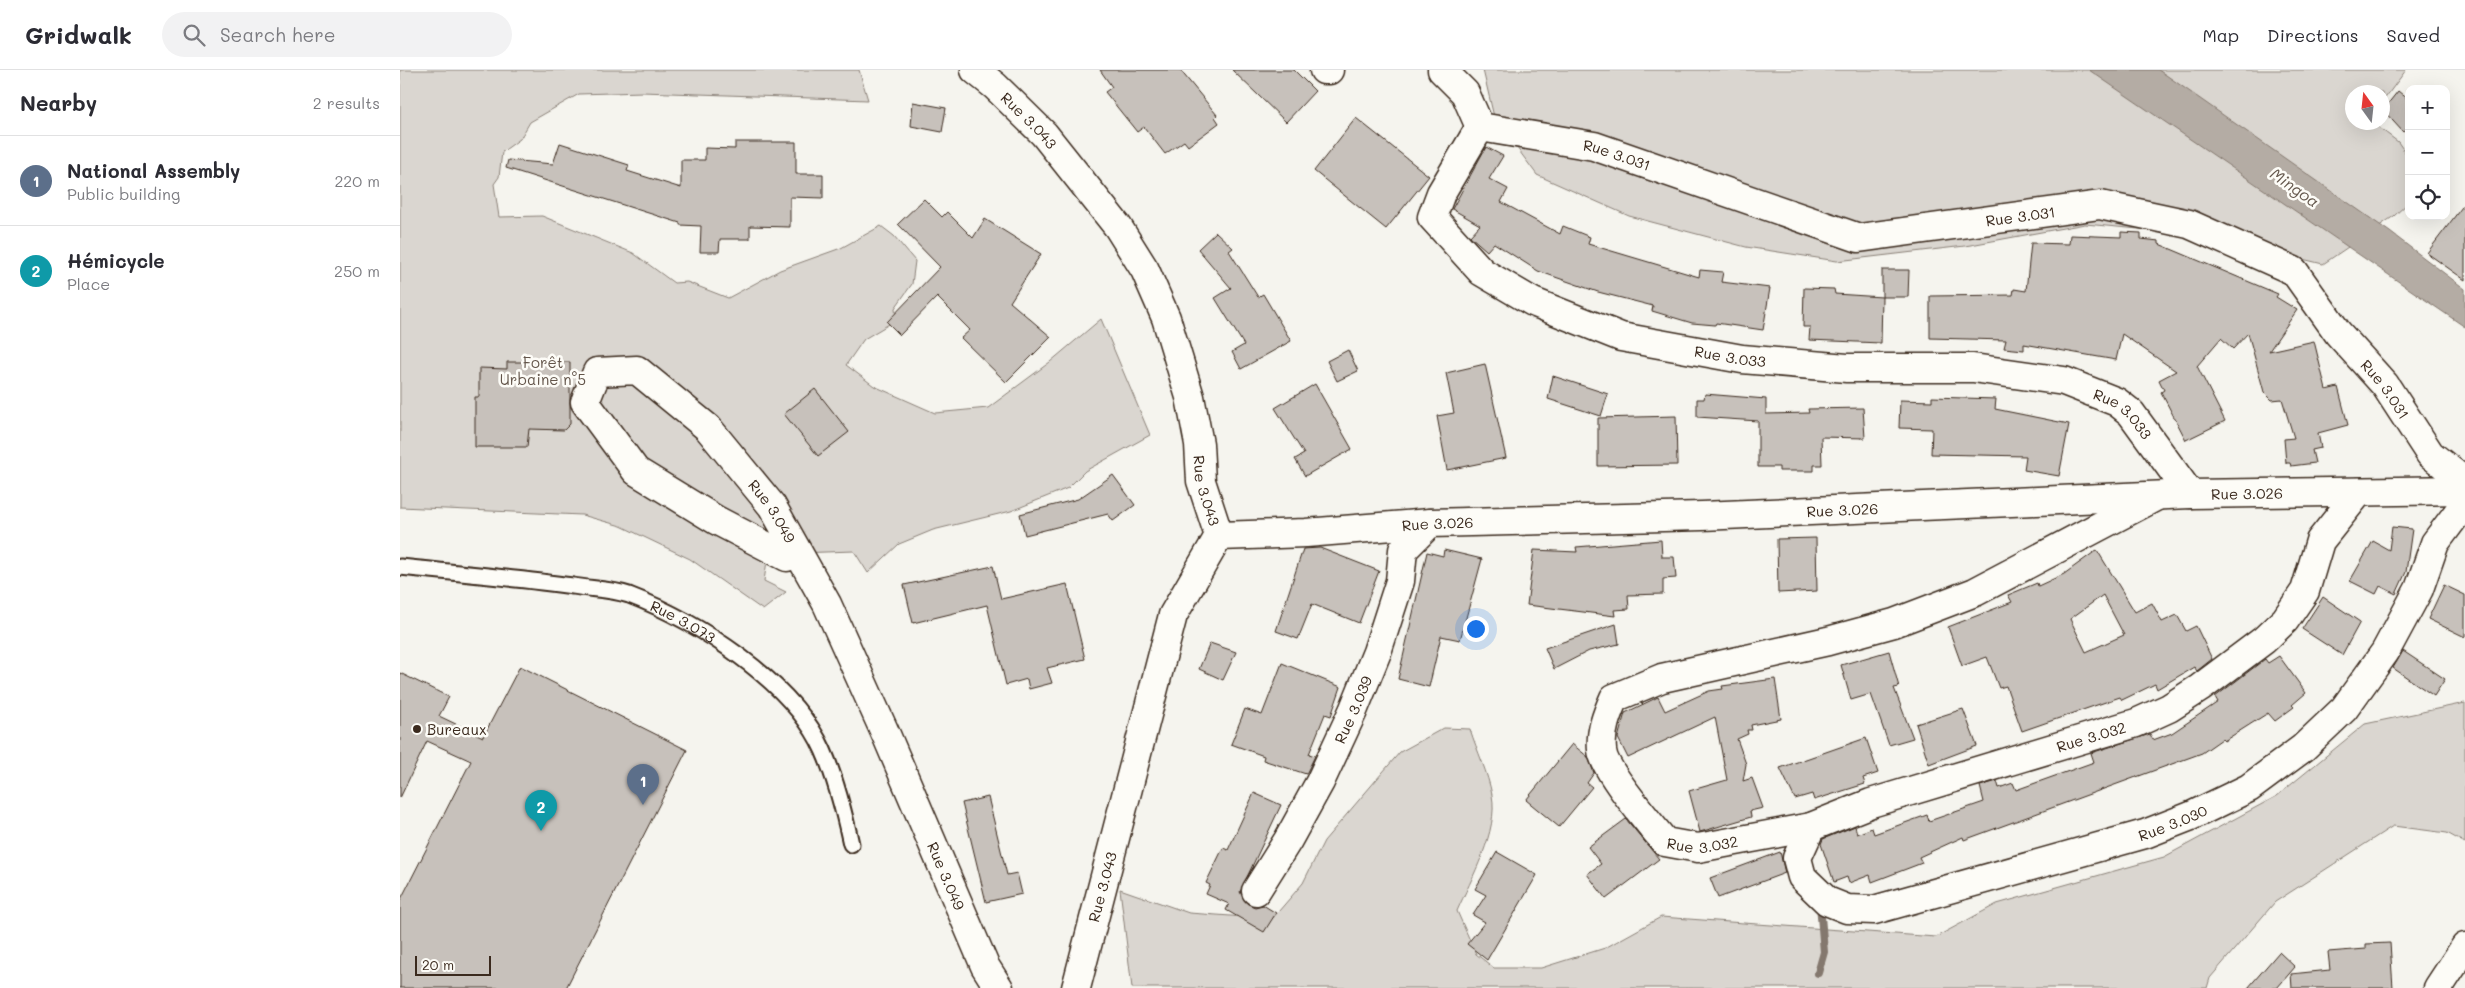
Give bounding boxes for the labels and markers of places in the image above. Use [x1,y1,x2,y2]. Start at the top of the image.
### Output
place label: Bureaux [427,719,487,739]
marker: Bureaux [411,723,423,735]
pin: 1 [627,764,659,805]
pin: 2 [525,790,557,831]

